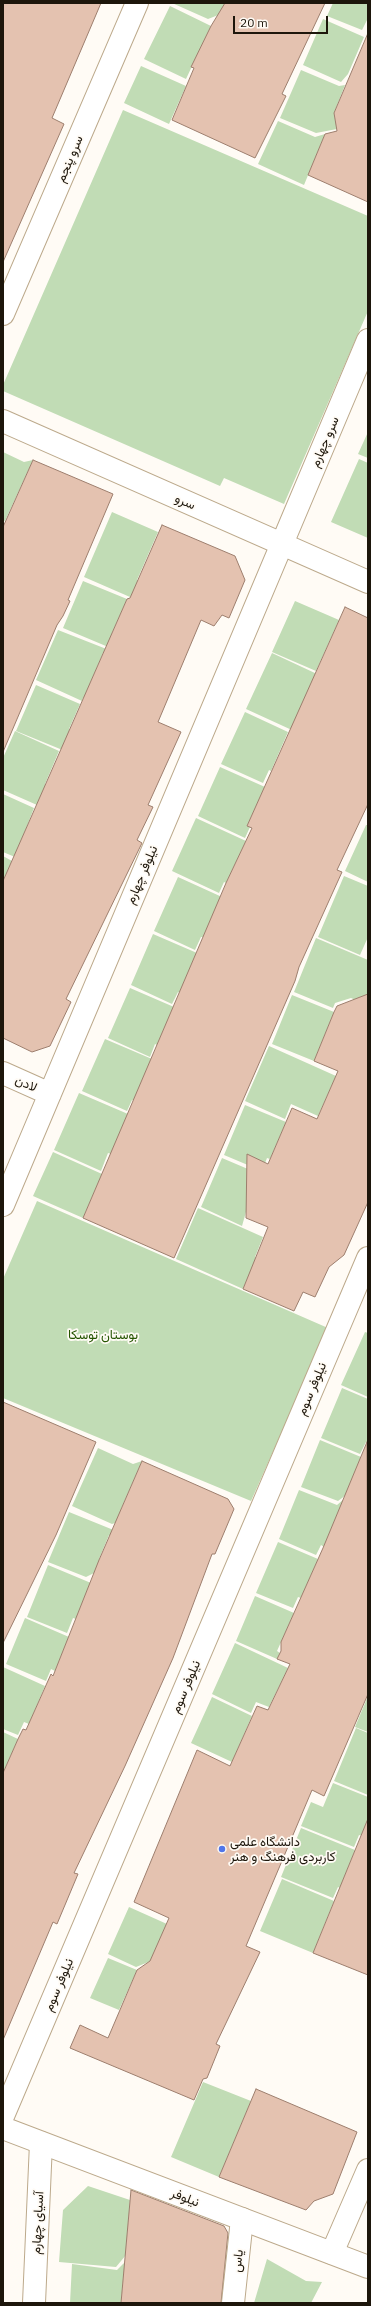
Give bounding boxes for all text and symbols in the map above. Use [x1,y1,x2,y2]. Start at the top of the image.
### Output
scale bar [235,8,330,34]
text: 20 m [240,15,268,30]
street label: سرو پنجم [53,133,87,185]
street label: سرو چهارم [307,414,343,470]
street label: سرو [172,491,198,513]
street label: نیلوفر چهارم [123,843,161,907]
street label: لادن [13,1072,39,1096]
park label: بوستان توسکا [68,1327,138,1343]
street label: نیلوفر سوم [294,1360,330,1418]
street label: نیلوفر سوم [168,1658,204,1716]
place label: دانشگاه علمی کاربردی فرهنگ و هنر [230,1834,336,1865]
marker: دانشگاه علمی کاربردی فرهنگ و هنر [217,1844,227,1854]
street label: نیلوفر سوم [41,1956,77,2014]
street label: نیلوفر [169,2185,201,2211]
street label: آسیای چهارم [29,2191,47,2255]
street label: یاس [229,2249,247,2273]

